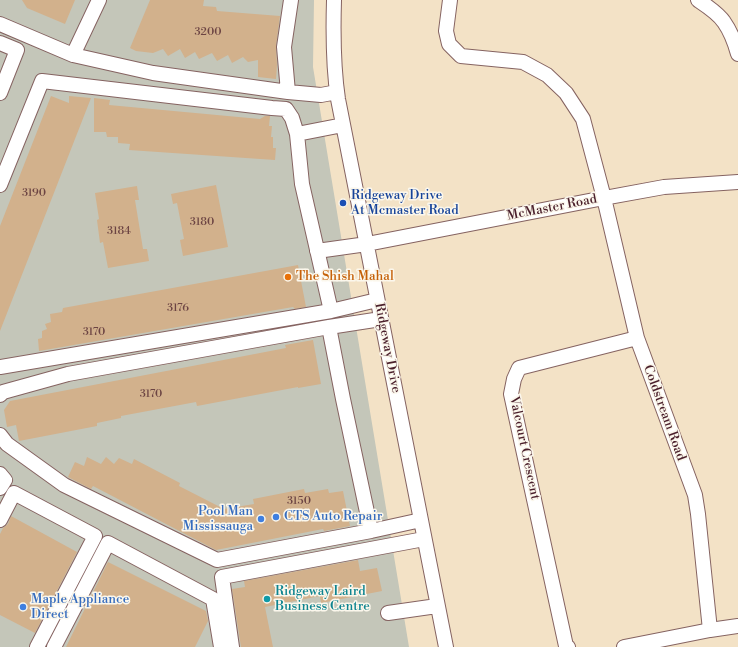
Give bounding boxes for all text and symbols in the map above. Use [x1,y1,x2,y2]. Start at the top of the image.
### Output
house number: 3200 [195,25,221,39]
house number: 3190 [22,186,46,200]
place label: Ridgeway Drive At Mcmaster Road [351,188,459,219]
street label: McMaster Road [506,192,598,224]
marker: Ridgeway Drive At Mcmaster Road [338,198,348,208]
house number: 3180 [190,215,214,229]
house number: 3184 [107,224,131,238]
place label: The Shish Mahal [296,269,394,285]
marker: The Shish Mahal [283,272,293,282]
house number: 3176 [167,301,189,315]
street label: Ridgeway Drive [371,302,403,394]
house number: 3170 [83,325,105,339]
street label: Coldstream Road [639,363,689,463]
house number: 3170 [140,387,162,401]
street label: Valcourt Crescent [505,395,543,501]
house number: 3150 [287,494,311,508]
place label: Pool Man Mississauga [183,504,253,535]
place label: CTS Auto Repair [284,509,382,525]
marker: CTS Auto Repair [271,512,281,522]
marker: Pool Man Mississauga [256,514,266,524]
place label: Ridgeway Laird Business Centre [275,584,370,615]
place label: Maple Appliance Direct [31,592,129,623]
marker: Ridgeway Laird Business Centre [262,594,272,604]
marker: Maple Appliance Direct [18,602,28,612]

